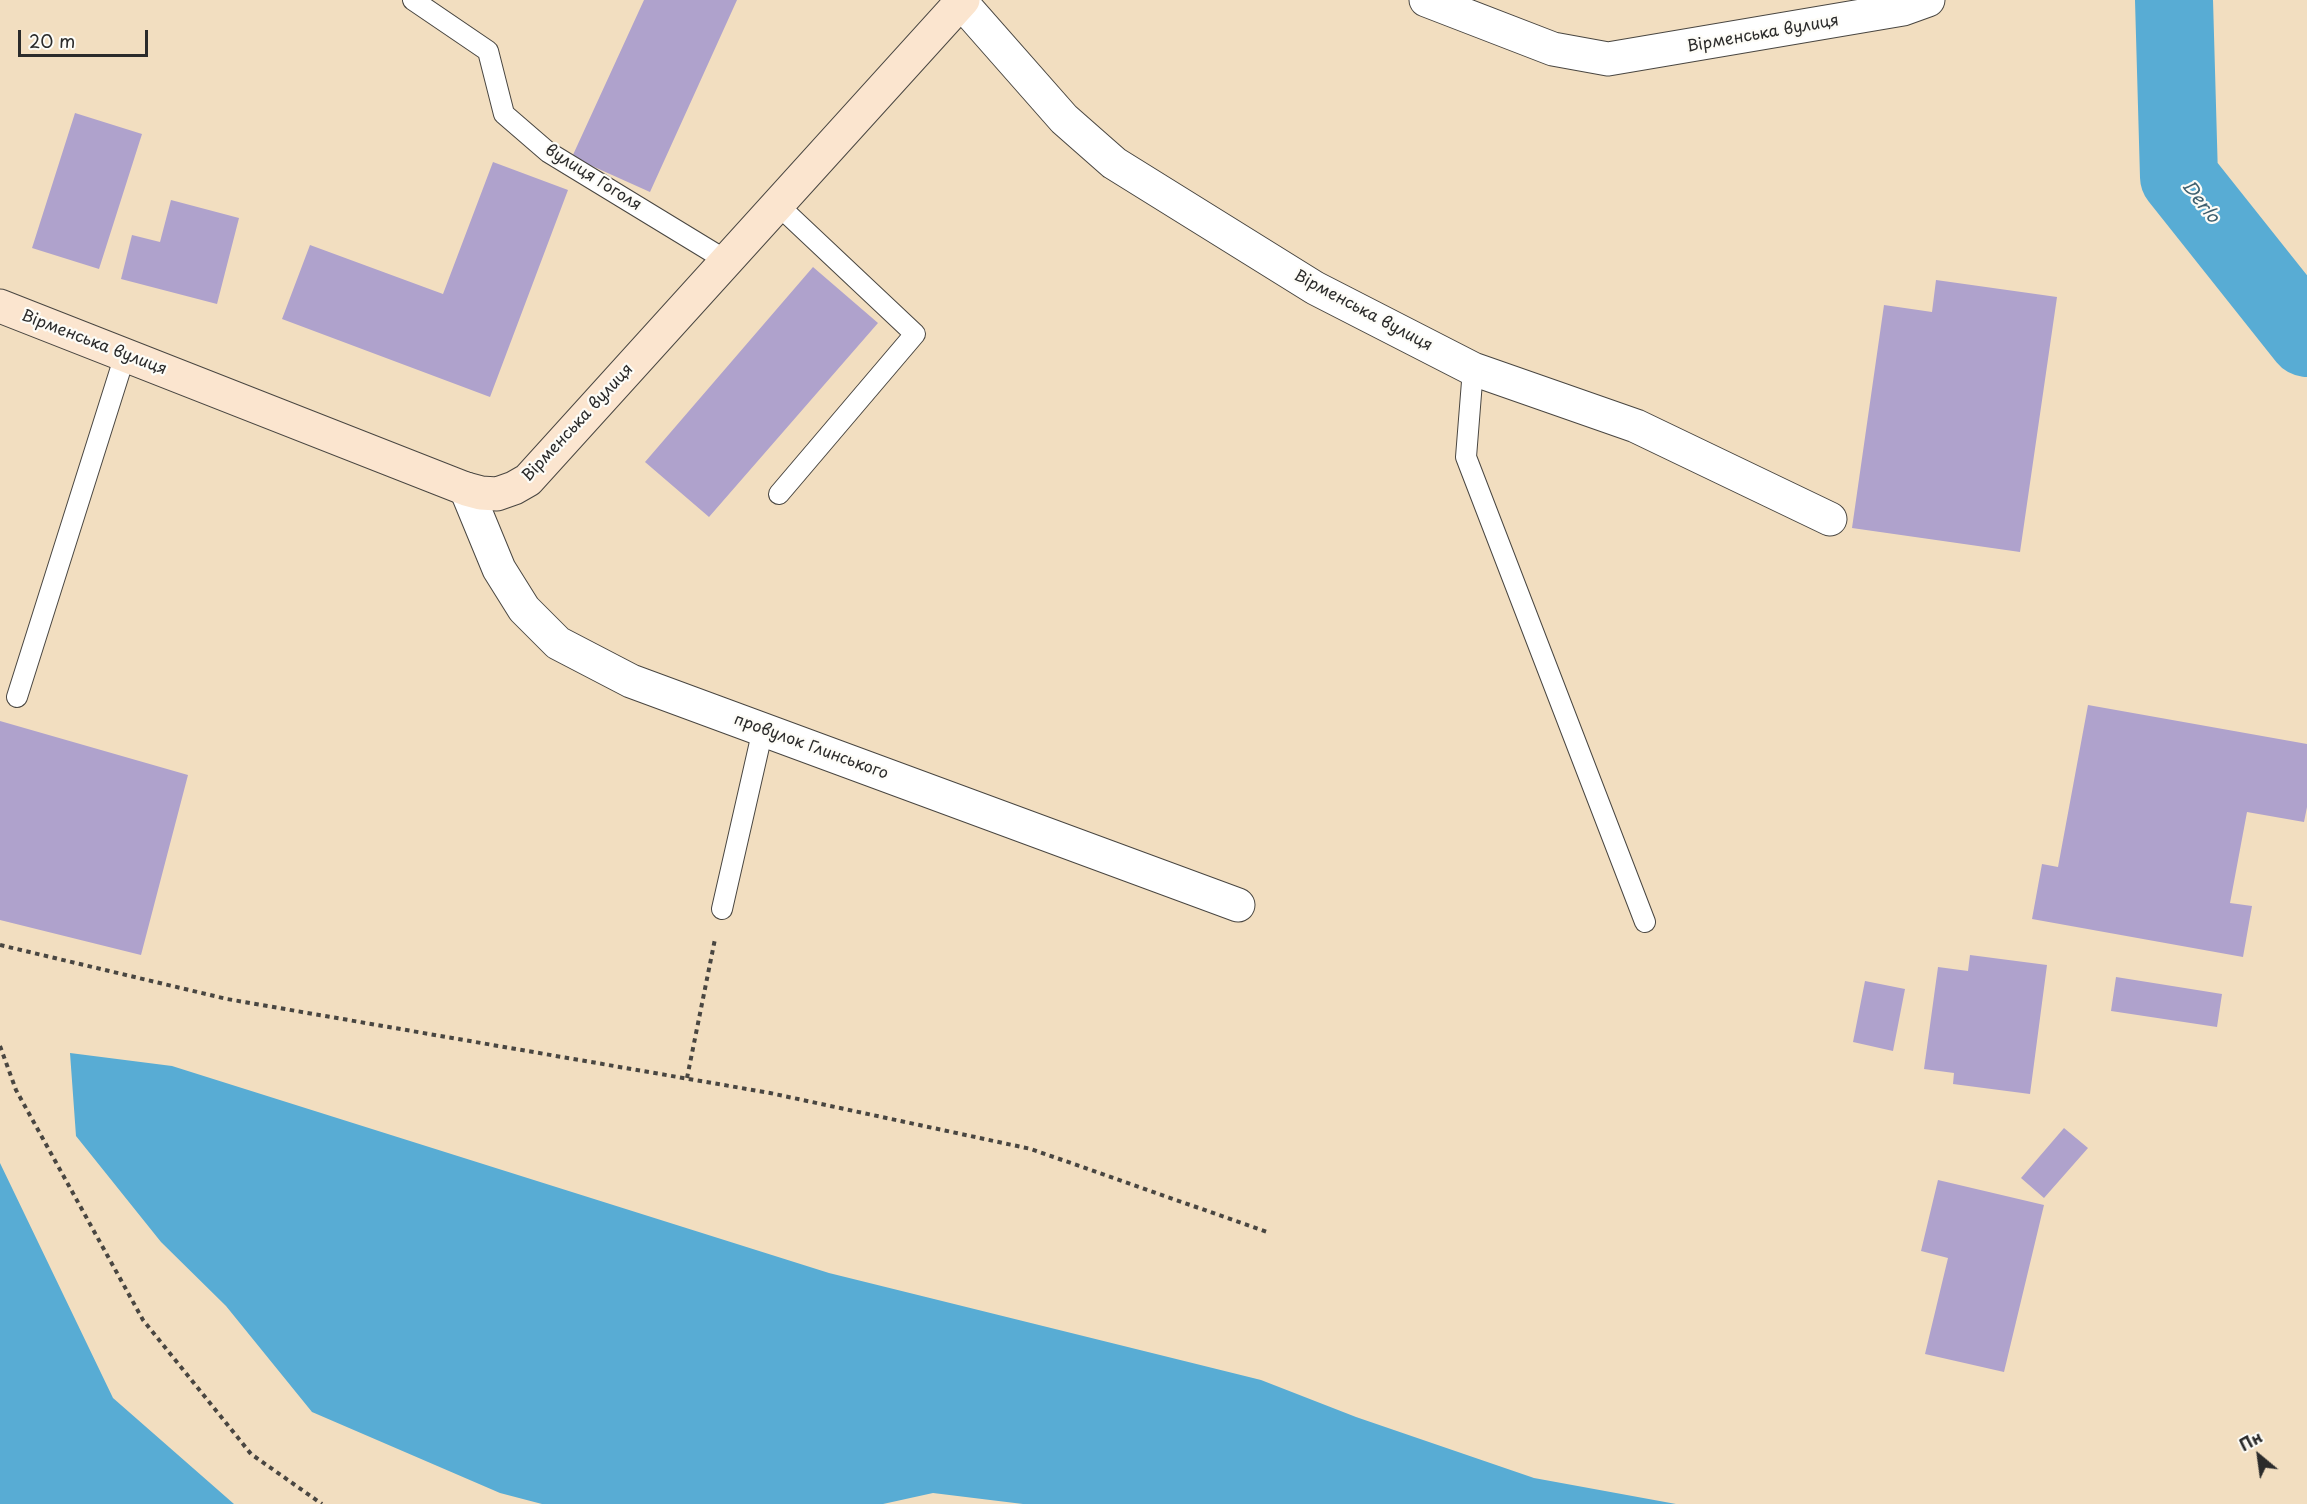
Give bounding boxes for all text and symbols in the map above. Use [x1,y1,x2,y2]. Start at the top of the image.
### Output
street label: Вірменська вулиця [1686,11,1840,57]
scale bar [21,18,152,56]
text: 20 m [29,27,75,54]
street label: вулиця Гоголя [541,141,645,215]
water label: Derlo [2177,176,2223,228]
street label: Вірменська вулиця [1291,266,1435,356]
street label: Вірменська вулиця [19,306,169,380]
street label: Вірменська вулиця [518,360,638,486]
street label: провулок Глинського [731,710,891,784]
text: Пн [2234,1424,2266,1456]
north arrow [2229,1426,2289,1486]

